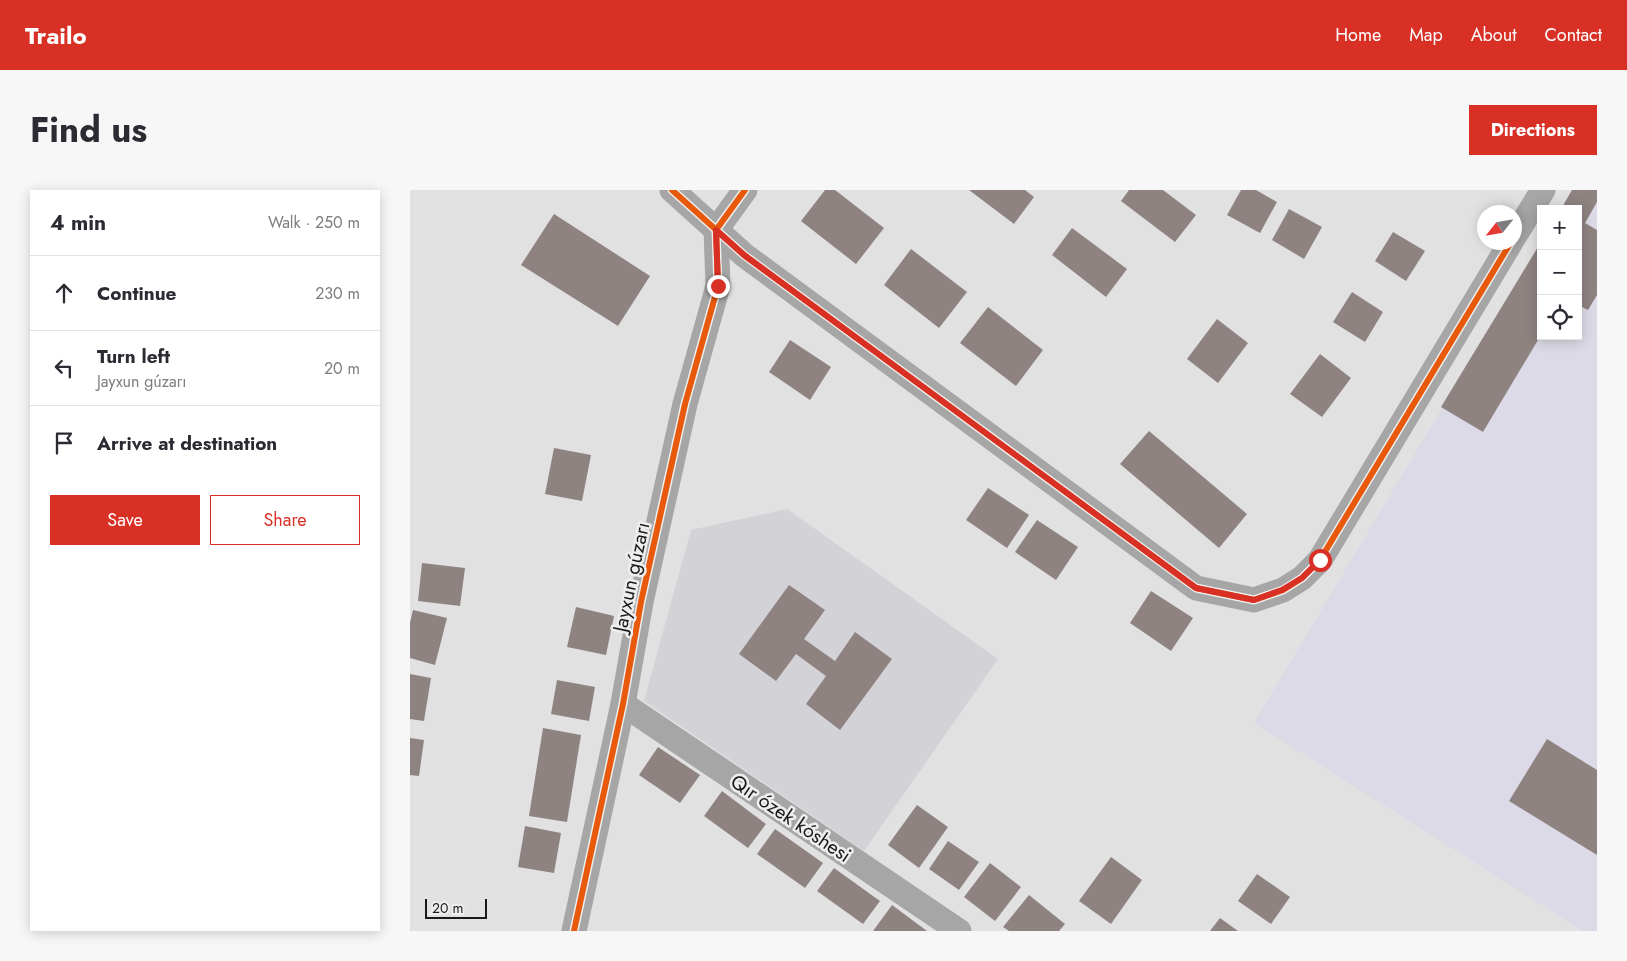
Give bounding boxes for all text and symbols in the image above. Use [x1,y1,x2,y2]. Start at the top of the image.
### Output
text: Trailo [25,18,87,53]
text: Home [1335,22,1381,48]
text: Map [1409,22,1443,48]
text: About [1471,22,1516,48]
text: Contact [1544,22,1602,48]
text: Find us [30,105,147,155]
button: Directions [1469,105,1597,155]
north arrow [1477,205,1522,250]
map controls [1537,205,1582,340]
button: + [1537,205,1582,250]
text: 4 min [50,208,106,238]
text: Walk · 250 m [268,211,360,234]
button: − [1537,250,1582,295]
route end [707,275,730,298]
icon: ahead [50,279,78,307]
text: Continue [97,280,176,307]
text: 230 m [315,282,360,305]
button: locate [1537,295,1582,340]
text: Turn left [97,343,170,370]
icon: left [50,354,78,382]
text: 20 m [324,357,360,380]
text: Jayxun gúzarı [97,370,186,393]
icon: arrive [50,429,78,457]
text: Arrive at destination [97,430,277,457]
button: Save [50,495,200,545]
button: Share [210,495,360,545]
street label: Jayxun gúzarı [605,519,657,638]
route start [1309,549,1332,572]
street label: Qır ózek kóshesi [725,767,857,870]
scale bar [425,896,488,919]
text: 20 m [432,898,464,918]

